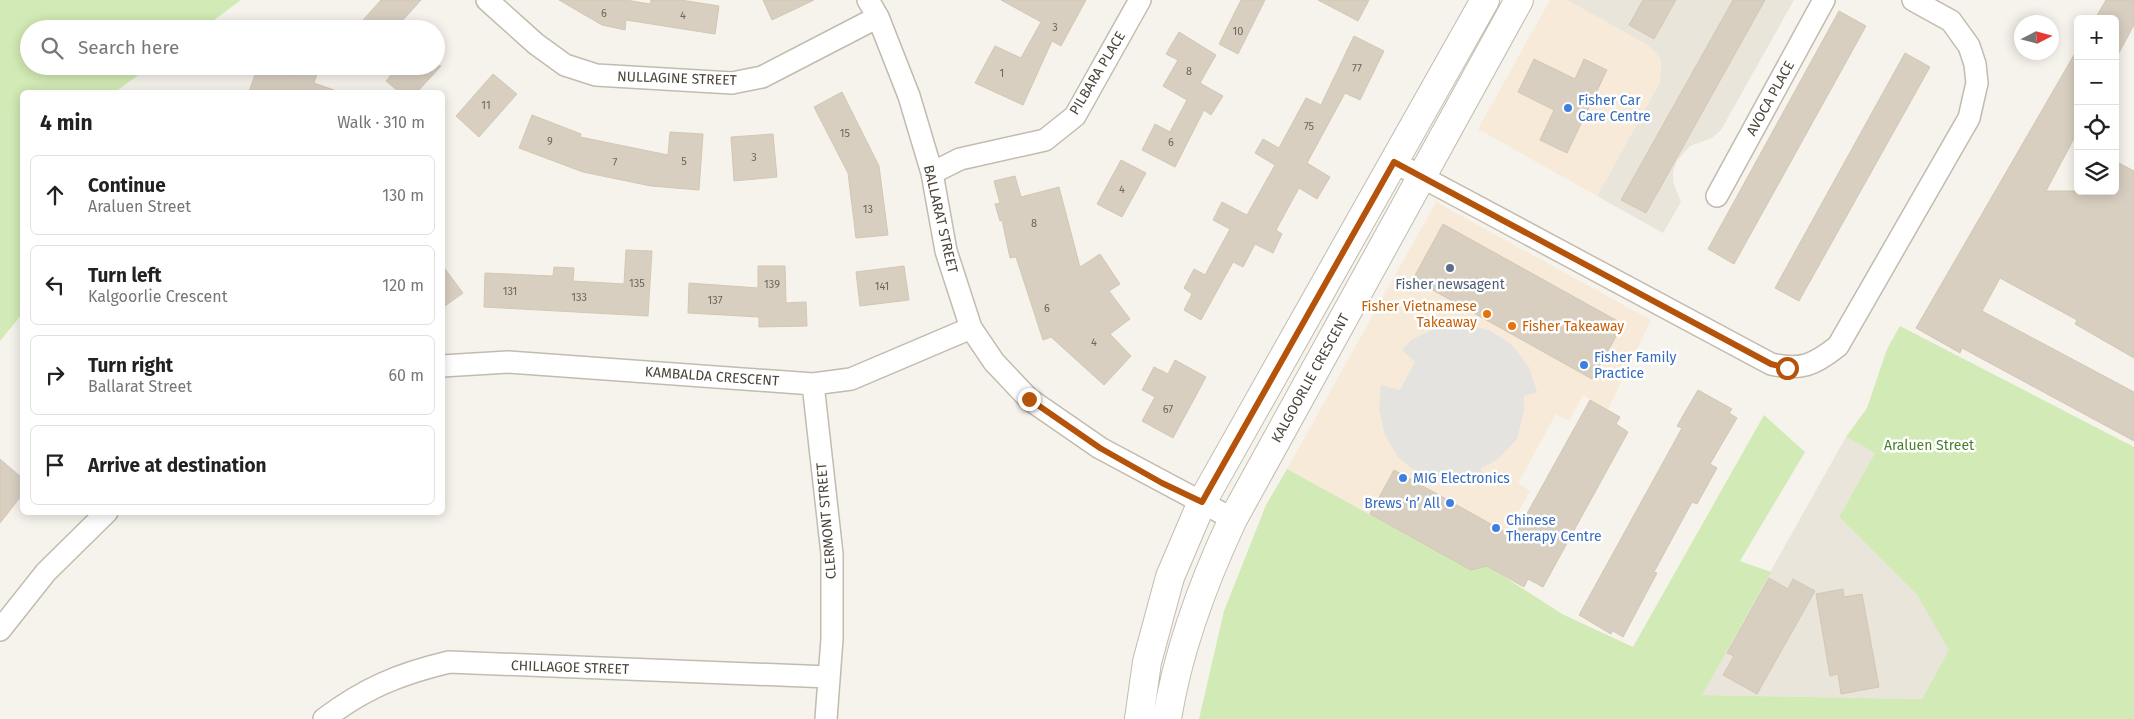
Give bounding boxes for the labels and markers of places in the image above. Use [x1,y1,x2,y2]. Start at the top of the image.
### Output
place label: Fisher Car Care Centre [1578,92,1651,125]
marker: Fisher Car Care Centre [1562,102,1574,114]
marker: Fisher newsagent [1444,262,1456,274]
place label: Fisher newsagent [1395,276,1506,293]
place label: Fisher Vietnamese Takeaway [1361,298,1477,331]
marker: Fisher Vietnamese Takeaway [1481,308,1493,320]
place label: Fisher Takeaway [1522,318,1624,335]
marker: Fisher Takeaway [1506,320,1518,332]
place label: Fisher Family Practice [1594,349,1676,382]
marker: Fisher Family Practice [1578,359,1590,371]
place label: MIG Electronics [1413,470,1510,487]
marker: MIG Electronics [1397,472,1409,484]
place label: Brews ‘n’ All [1364,495,1440,512]
marker: Brews ‘n’ All [1444,497,1456,509]
place label: Chinese Therapy Centre [1506,512,1602,545]
marker: Chinese Therapy Centre [1490,522,1502,534]

